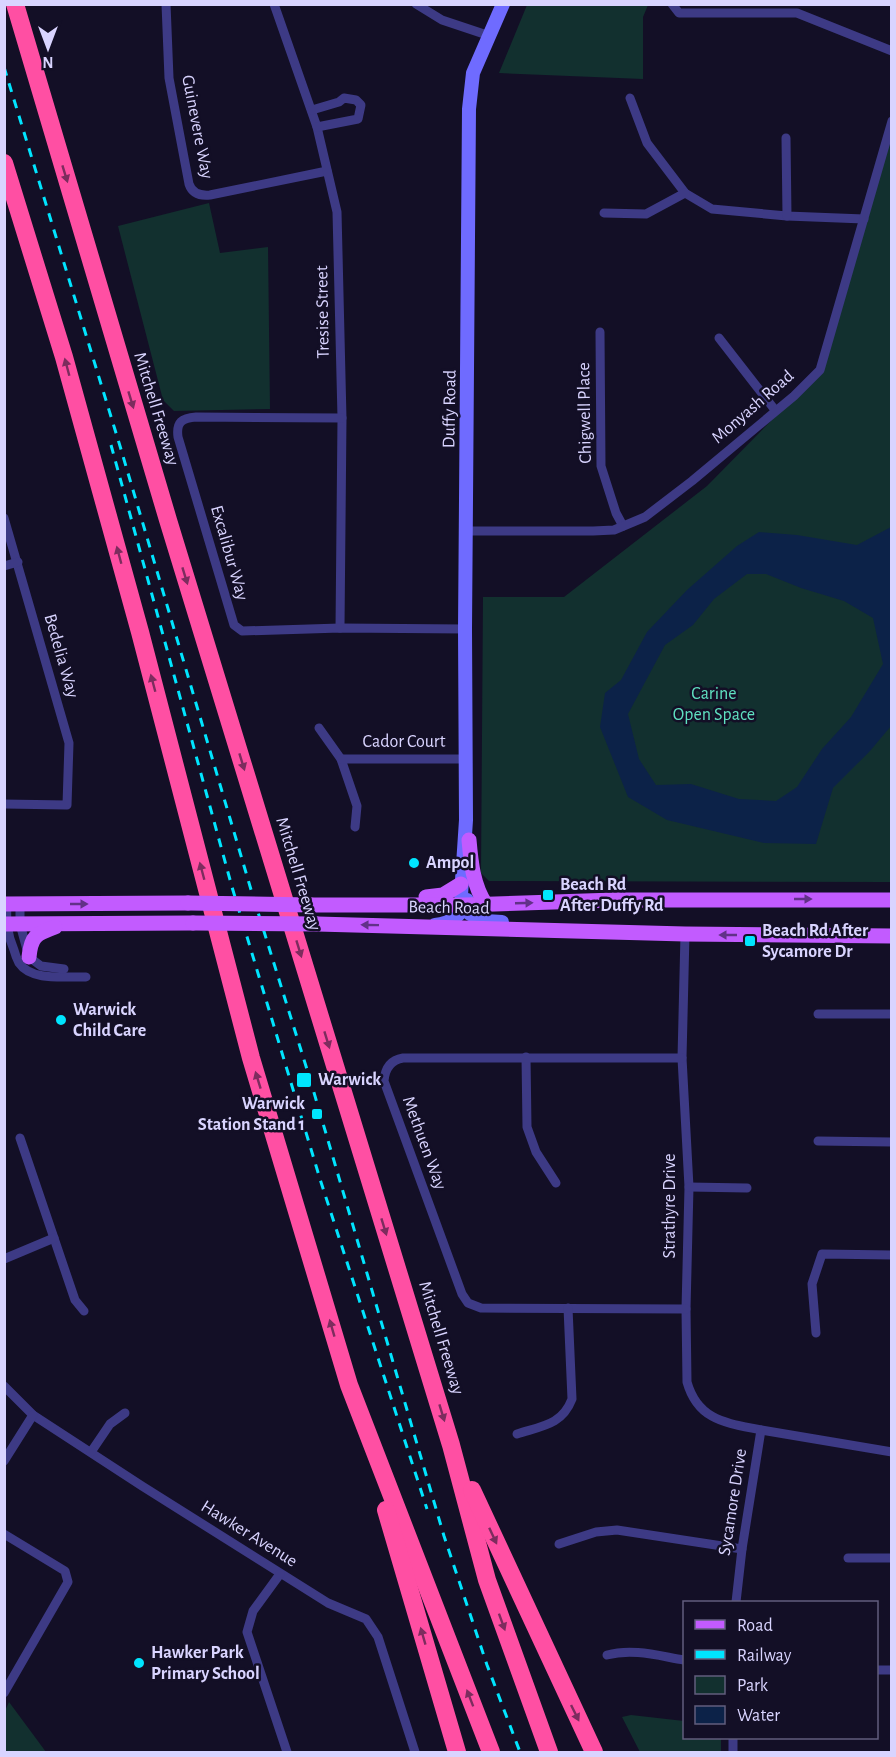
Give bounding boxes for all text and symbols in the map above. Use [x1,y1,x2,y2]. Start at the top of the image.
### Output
north arrow [18,18,78,78]
text: N [42,54,54,70]
street label: Guinevere Way [178,74,216,181]
one-way arrow [61,165,70,183]
street label: Tresise Street [313,265,333,359]
street label: Mitchell Freeway [130,350,182,468]
one-way arrow [62,358,71,376]
street label: Chigwell Place [575,362,595,464]
street label: Monyash Road [709,367,797,447]
street label: Duffy Road [440,370,460,448]
one-way arrow [127,391,136,409]
street label: Excalibur Way [207,503,251,603]
one-way arrow [113,546,123,564]
one-way arrow [181,567,190,585]
street label: Bedelia Way [40,612,82,700]
one-way arrow [148,674,157,692]
park label: Carine Open Space [673,685,755,724]
street label: Cador Court [363,733,446,751]
one-way arrow [238,753,247,771]
street label: Mitchell Freeway [272,815,324,933]
place label: Ampol [426,854,474,872]
marker: Ampol [407,856,421,870]
one-way arrow [197,862,207,880]
place label: Beach Rd After Duffy Rd [560,876,664,915]
marker: Beach Rd After Duffy Rd [541,888,555,902]
one-way arrow [793,895,812,904]
street label: Beach Road [408,898,490,918]
one-way arrow [69,899,88,909]
one-way arrow [514,899,533,908]
one-way arrow [361,921,380,930]
place label: Beach Rd After Sycamore Dr [762,922,869,961]
one-way arrow [719,930,738,940]
marker: Beach Rd After Sycamore Dr [743,934,757,948]
one-way arrow [295,940,304,958]
place label: Warwick Child Care [73,1001,146,1040]
marker: Warwick Child Care [54,1013,68,1027]
one-way arrow [323,1031,332,1049]
one-way arrow [253,1071,262,1089]
marker: Warwick [295,1071,313,1089]
place label: Warwick [318,1071,381,1089]
street label: Methuen Way [399,1094,449,1192]
place label: Warwick Station Stand 1 [198,1095,305,1134]
marker: Warwick Station Stand 1 [310,1107,324,1121]
street label: Strathyre Drive [661,1153,679,1259]
one-way arrow [380,1218,389,1236]
street label: Mitchell Freeway [415,1279,467,1397]
one-way arrow [327,1319,336,1337]
one-way arrow [437,1404,447,1422]
street label: Sycamore Drive [716,1447,750,1557]
street label: Hawker Avenue [198,1497,300,1571]
one-way arrow [489,1528,498,1545]
legend [683,1601,878,1739]
one-way arrow [498,1613,508,1631]
text: Road [737,1617,773,1635]
one-way arrow [418,1627,427,1645]
place label: Hawker Park Primary School [151,1644,260,1683]
text: Railway [737,1647,792,1665]
marker: Hawker Park Primary School [132,1656,146,1670]
text: Park [737,1677,769,1695]
one-way arrow [465,1689,474,1707]
one-way arrow [570,1705,580,1722]
text: Water [737,1707,780,1725]

